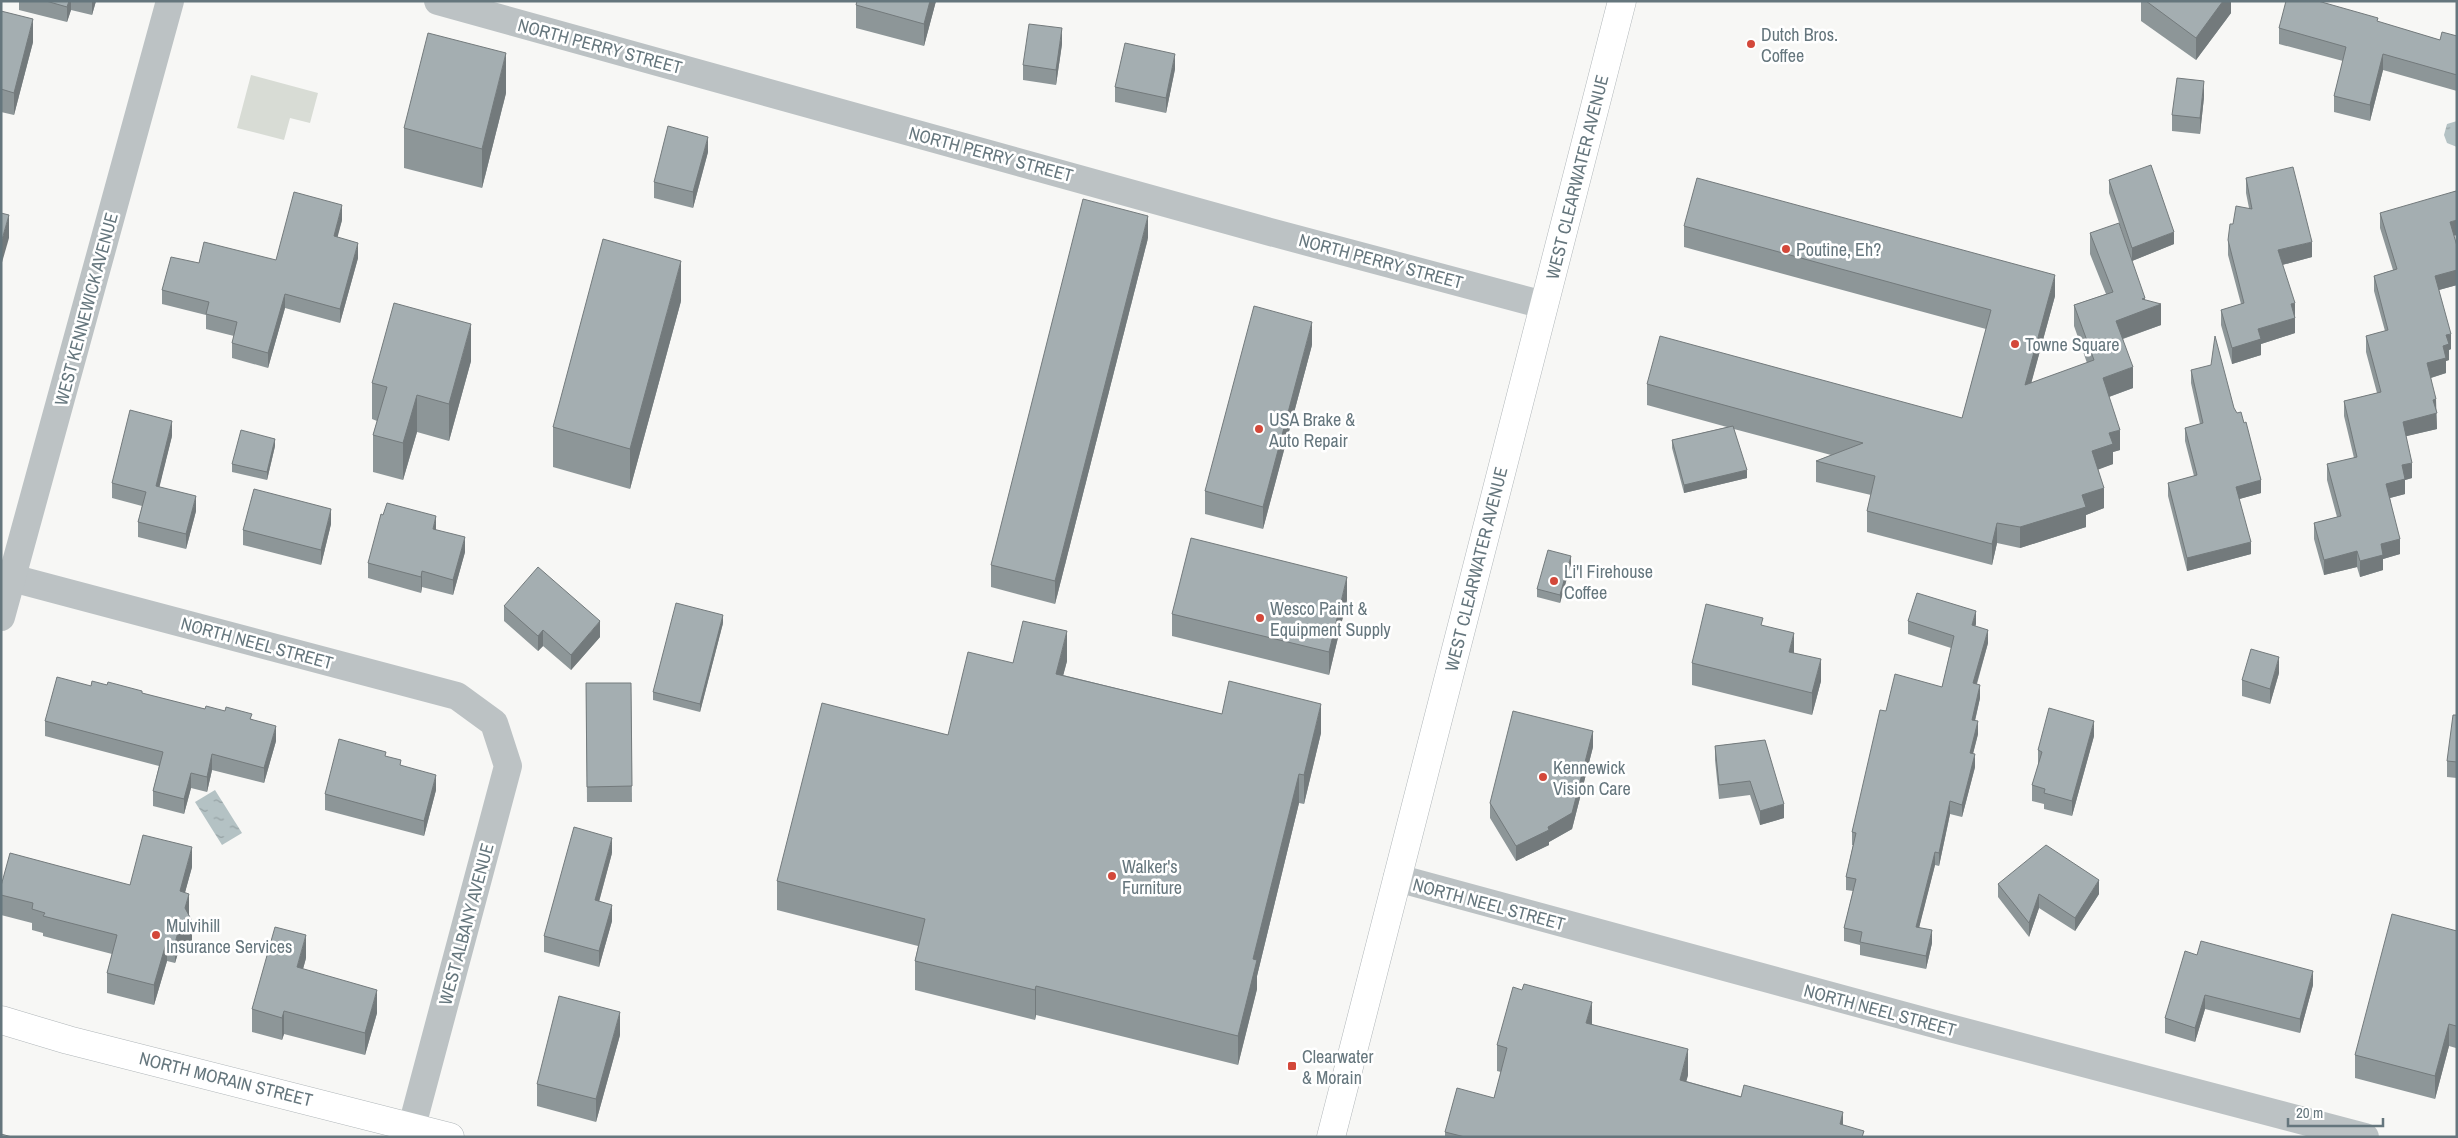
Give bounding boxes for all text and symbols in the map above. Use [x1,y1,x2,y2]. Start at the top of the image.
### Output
street label: NORTH PERRY STREET [515,12,685,80]
place label: Dutch Bros. Coffee [1761,22,1838,68]
marker: Dutch Bros. Coffee [1745,38,1757,50]
street label: WEST CLEARWATER AVENUE [1539,72,1615,282]
street label: NORTH PERRY STREET [906,120,1076,188]
street label: WEST KENNEWICK AVENUE [48,210,124,408]
street label: NORTH PERRY STREET [1296,227,1466,295]
place label: Poutine, Eh? [1796,237,1881,262]
marker: Poutine, Eh? [1780,243,1792,255]
place label: Towne Square [2025,332,2119,357]
marker: Towne Square [2009,338,2021,350]
place label: USA Brake & Auto Repair [1268,407,1355,453]
marker: USA Brake & Auto Repair [1253,423,1265,435]
street label: WEST CLEARWATER AVENUE [1438,464,1514,674]
place label: Li'l Firehouse Coffee [1564,559,1653,605]
marker: Li'l Firehouse Coffee [1548,575,1560,587]
place label: Wesco Paint & Equipment Supply [1270,596,1391,642]
street label: NORTH NEEL STREET [178,611,336,675]
marker: Wesco Paint & Equipment Supply [1254,612,1266,624]
place label: Kennewick Vision Care [1553,755,1631,801]
marker: Kennewick Vision Care [1537,771,1549,783]
street label: WEST ALBANY AVENUE [432,840,500,1008]
place label: Walker's Furniture [1122,854,1182,900]
marker: Walker's Furniture [1106,870,1118,882]
street label: NORTH NEEL STREET [1410,872,1568,936]
place label: Mulvihill Insurance Services [166,913,292,959]
marker: Mulvihill Insurance Services [150,929,162,941]
street label: NORTH NEEL STREET [1801,978,1959,1042]
place label: Clearwater & Morain [1302,1044,1373,1090]
street label: NORTH MORAIN STREET [137,1045,315,1113]
marker: Clearwater & Morain [1286,1060,1298,1072]
scale bar [2288,1096,2383,1128]
text: 20 m [2296,1102,2323,1123]

